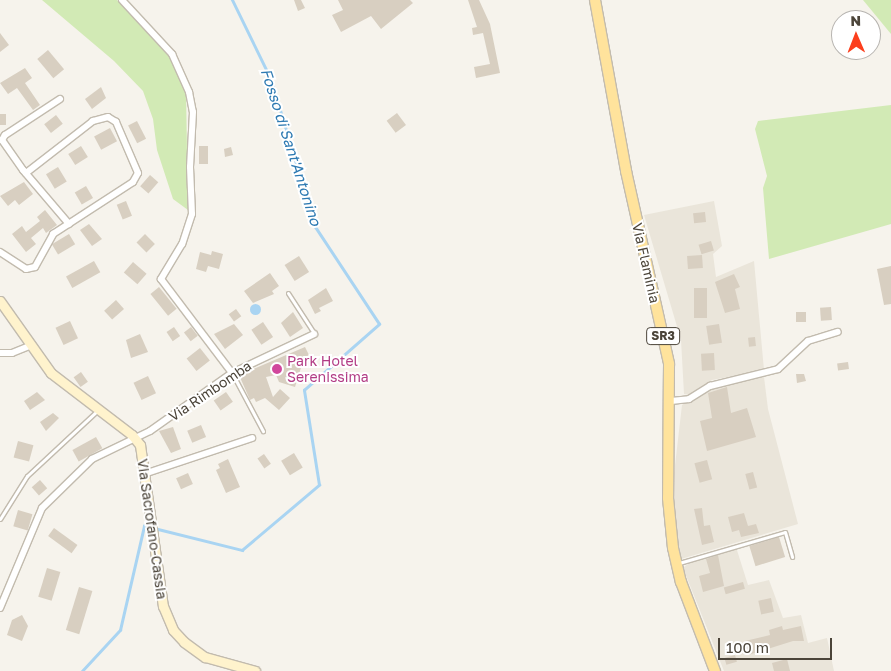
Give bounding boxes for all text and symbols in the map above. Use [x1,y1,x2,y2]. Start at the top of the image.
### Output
north arrow [831,10,881,60]
text: N [850,12,861,29]
water label: Fosso di Sant'Antonino [257,66,325,228]
street label: Via Flaminia [629,221,663,305]
road number: SR3 [646,326,680,346]
place label: Park Hotel Serenissima [287,353,369,386]
street label: Via Rimbomba [165,357,255,425]
marker: Park Hotel Serenissima [271,363,283,375]
street label: Via Sacrofano-Cassia [134,458,170,600]
scale bar [721,628,835,660]
text: 100 m [726,638,769,656]

